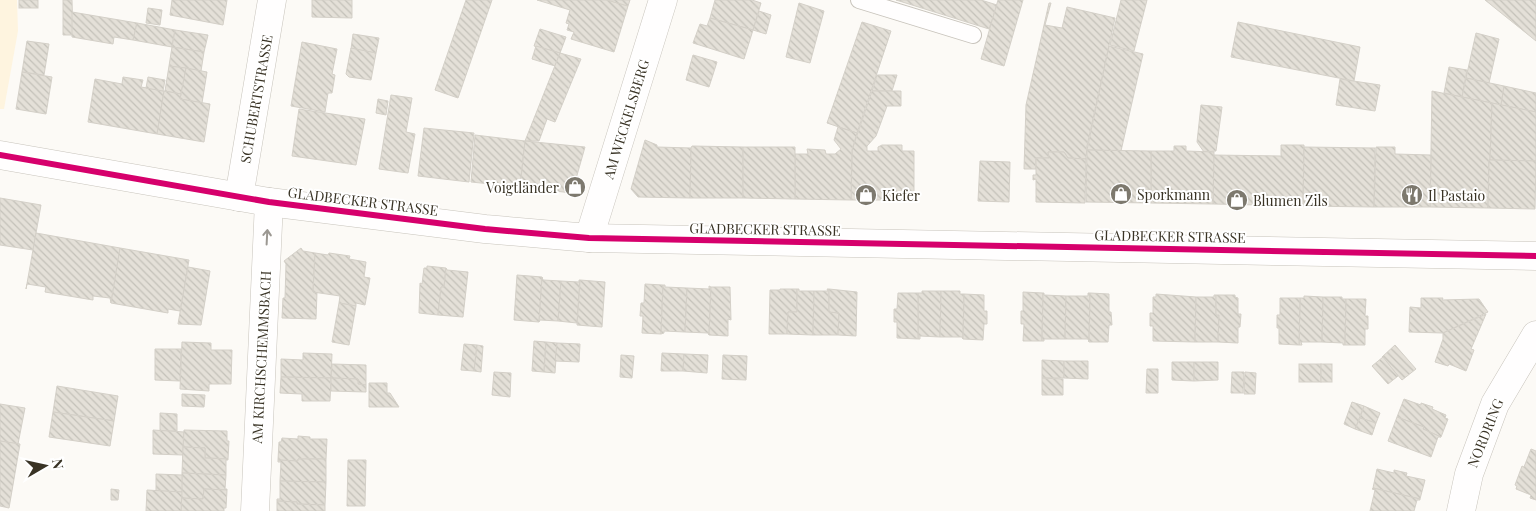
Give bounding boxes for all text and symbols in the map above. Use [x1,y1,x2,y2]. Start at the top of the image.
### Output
street label: SCHUBERTSTRASSE [235,33,277,165]
street label: AM WECKELSBERG [598,57,653,182]
shop icon: Voigtländer [563,175,587,199]
place label: Voigtländer [485,178,560,197]
street label: GLADBECKER STRASSE [287,182,439,220]
shop icon: Sporkmann [1109,182,1133,206]
shop icon: Kiefer [854,183,878,207]
restaurant icon: Il Pastaio [1400,183,1424,207]
place label: Sporkmann [1137,185,1211,204]
place label: Kiefer [882,186,921,205]
place label: Il Pastaio [1428,186,1486,205]
shop icon: Blumen Zils [1225,188,1249,212]
place label: Blumen Zils [1253,191,1328,210]
street label: GLADBECKER STRASSE [689,218,841,240]
street label: GLADBECKER STRASSE [1094,225,1246,247]
one-way arrow [263,229,272,245]
street label: AM KIRCHSCHEMMSBACH [247,270,275,445]
street label: NORDRING [1463,396,1507,470]
north arrow [20,441,70,491]
text: N [48,457,69,470]

